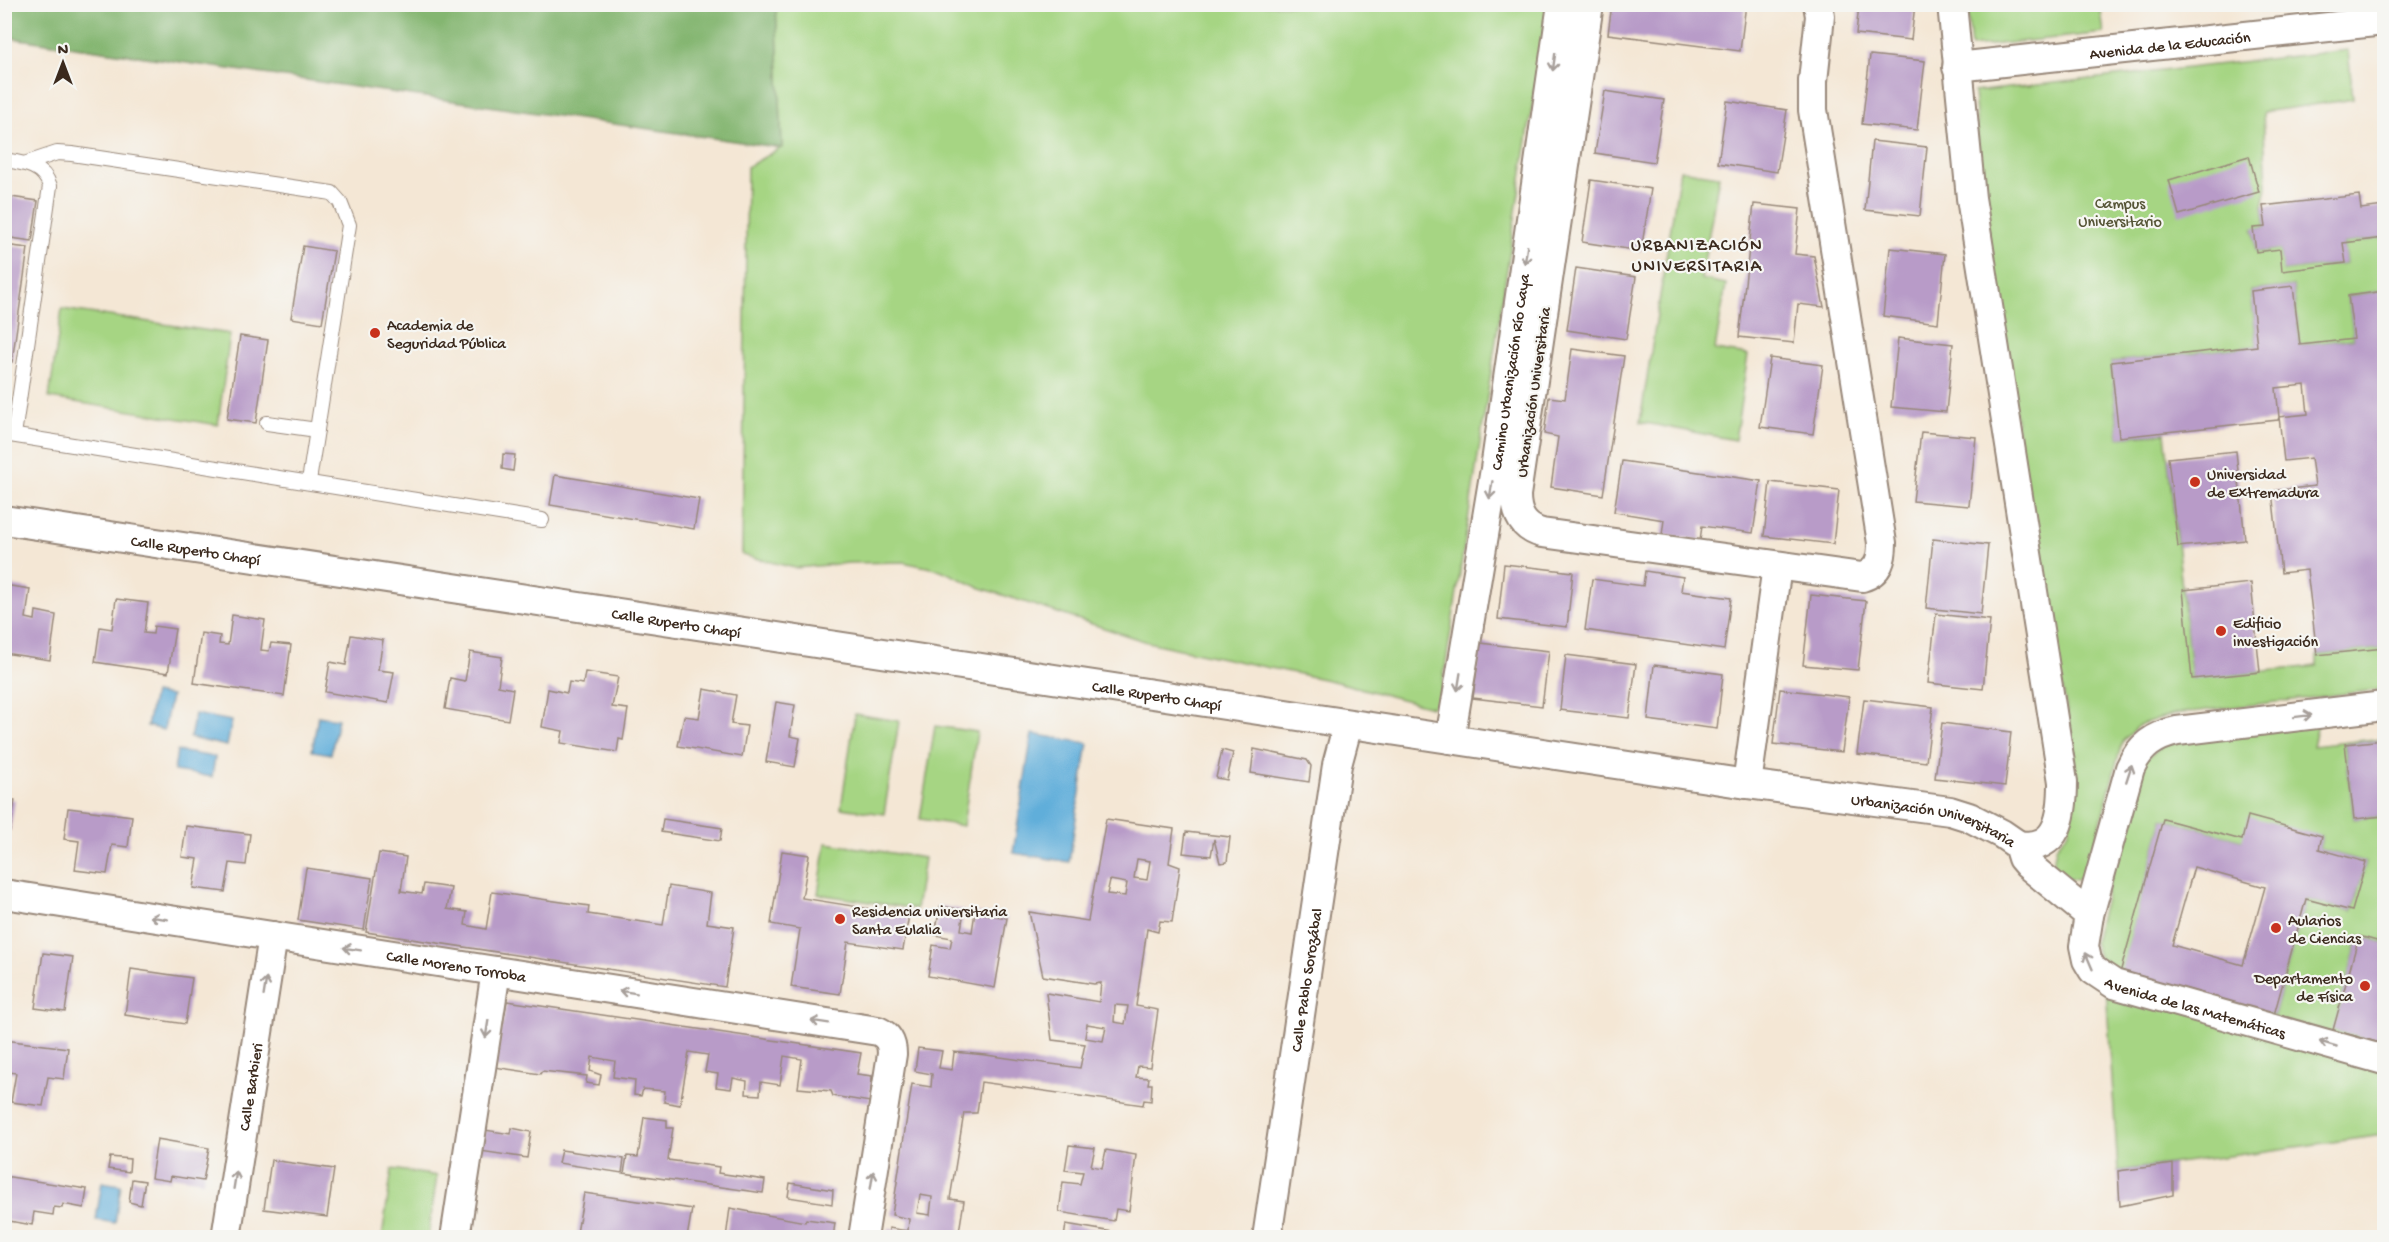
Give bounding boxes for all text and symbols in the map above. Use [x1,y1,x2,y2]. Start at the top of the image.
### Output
street label: Avenida de la Educación [2089,29,2252,66]
north arrow [33,33,93,93]
text: N [58,42,69,61]
one-way arrow [1548,52,1559,72]
park label: Campus Universitario [2078,196,2162,233]
district label: URBANIZACIÓN UNIVERSITARIA [1631,236,1763,278]
one-way arrow [1520,245,1531,265]
street label: Camino Urbanización Río Caya [1489,272,1536,472]
street label: Urbanización Universitaria [1514,305,1557,479]
place label: Academia de Seguridad Pública [387,318,507,355]
marker: Academia de Seguridad Pública [368,326,382,340]
place label: Universidad de Extremadura [2207,467,2320,504]
marker: Universidad de Extremadura [2188,475,2202,489]
one-way arrow [1485,479,1496,499]
street label: Calle Ruperto Chapí [129,533,262,572]
street label: Calle Ruperto Chapí [610,606,742,645]
place label: Edificio investigación [2233,616,2318,653]
marker: Edificio investigación [2214,624,2228,638]
one-way arrow [1454,672,1465,692]
street label: Calle Ruperto Chapí [1090,679,1223,717]
one-way arrow [2292,710,2312,721]
one-way arrow [2124,764,2135,783]
street label: Urbanización Universitaria [1849,792,2019,854]
place label: Residencia universitaria Santa Eulalia [852,904,1008,941]
street label: Calle Pablo Sorozábal [1289,907,1329,1053]
marker: Residencia universitaria Santa Eulalia [833,912,847,926]
one-way arrow [150,913,170,924]
place label: Aularios de Ciencias [2288,913,2362,950]
marker: Aularios de Ciencias [2269,921,2283,935]
one-way arrow [343,943,362,954]
street label: Calle Moreno Torroba [385,948,528,989]
one-way arrow [2083,952,2094,970]
place label: Departamento de Física [2253,971,2354,1008]
street label: Avenida de las Matemáticas [2100,974,2288,1045]
one-way arrow [260,978,271,997]
marker: Departamento de Física [2358,979,2372,993]
one-way arrow [618,986,638,997]
one-way arrow [811,1017,831,1028]
one-way arrow [481,1019,492,1039]
one-way arrow [2319,1038,2338,1049]
street label: Calle Barbieri [237,1042,269,1133]
one-way arrow [230,1170,241,1190]
one-way arrow [867,1170,878,1190]

